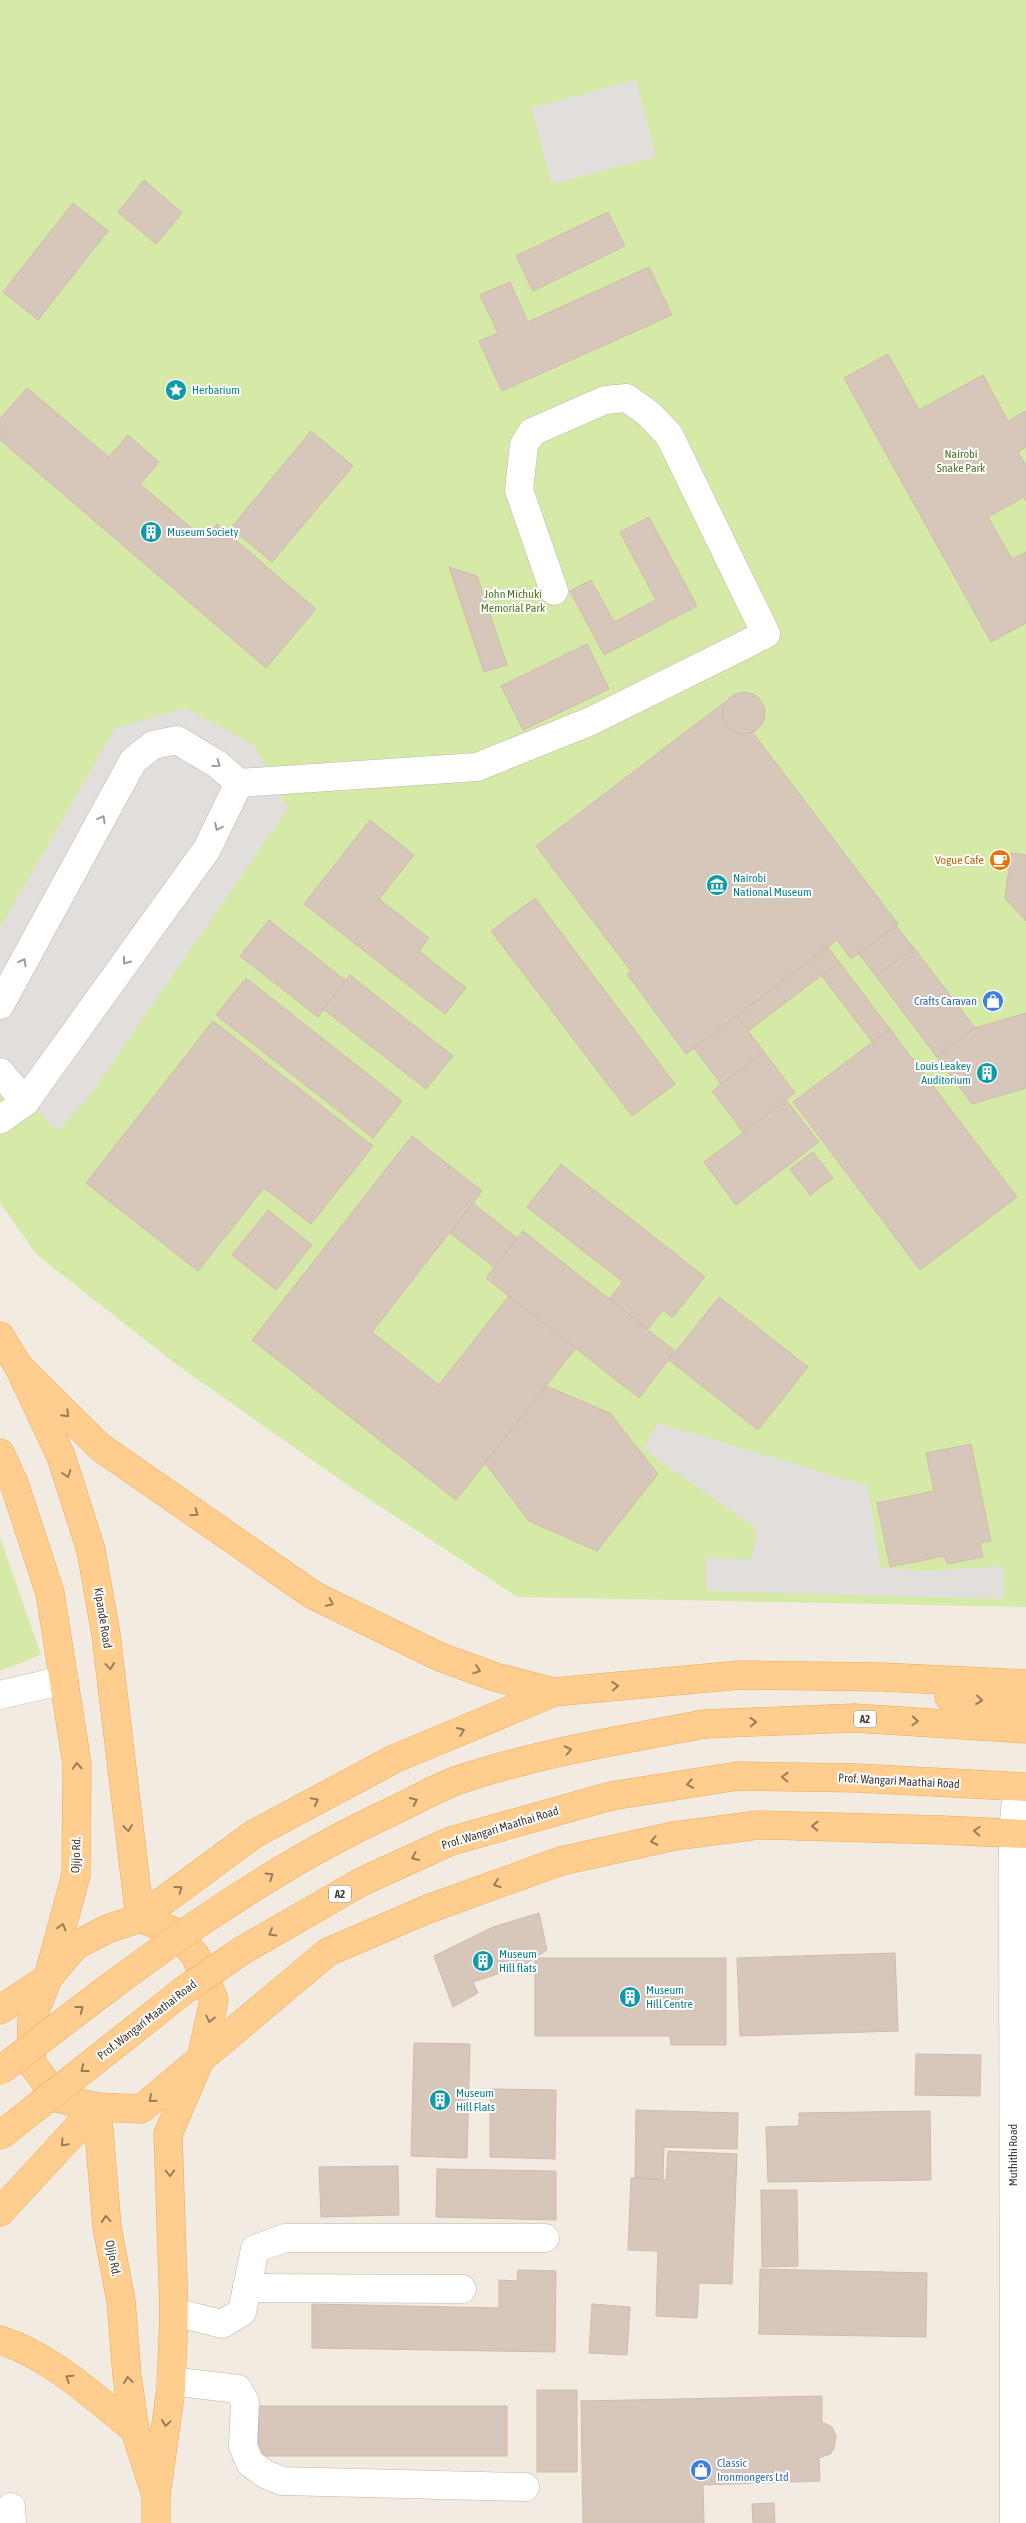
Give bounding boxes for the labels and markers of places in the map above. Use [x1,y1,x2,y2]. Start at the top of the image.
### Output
place icon: Herbarium [164,378,188,402]
place label: Herbarium [192,383,240,397]
building icon: Museum Society [139,520,163,544]
place label: Museum Society [167,525,238,539]
cafe icon: Vogue Cafe [988,848,1012,872]
place label: Vogue Cafe [935,853,984,867]
place label: Nairobi National Museum [733,871,812,899]
museum icon: Nairobi National Museum [705,873,729,897]
shop icon: Crafts Caravan [981,989,1005,1013]
place label: Crafts Caravan [914,994,977,1008]
place label: Louis Leakey Auditorium [915,1059,971,1087]
building icon: Louis Leakey Auditorium [975,1061,999,1085]
place label: Museum Hill flats [499,1947,537,1975]
building icon: Museum Hill flats [471,1949,495,1973]
place label: Museum Hill Centre [646,1983,693,2011]
building icon: Museum Hill Centre [618,1985,642,2009]
place label: Museum Hill Flats [456,2086,495,2114]
building icon: Museum Hill Flats [428,2088,452,2112]
place label: Classic Ironmongers Ltd [717,2456,789,2484]
shop icon: Classic Ironmongers Ltd [689,2458,713,2482]

